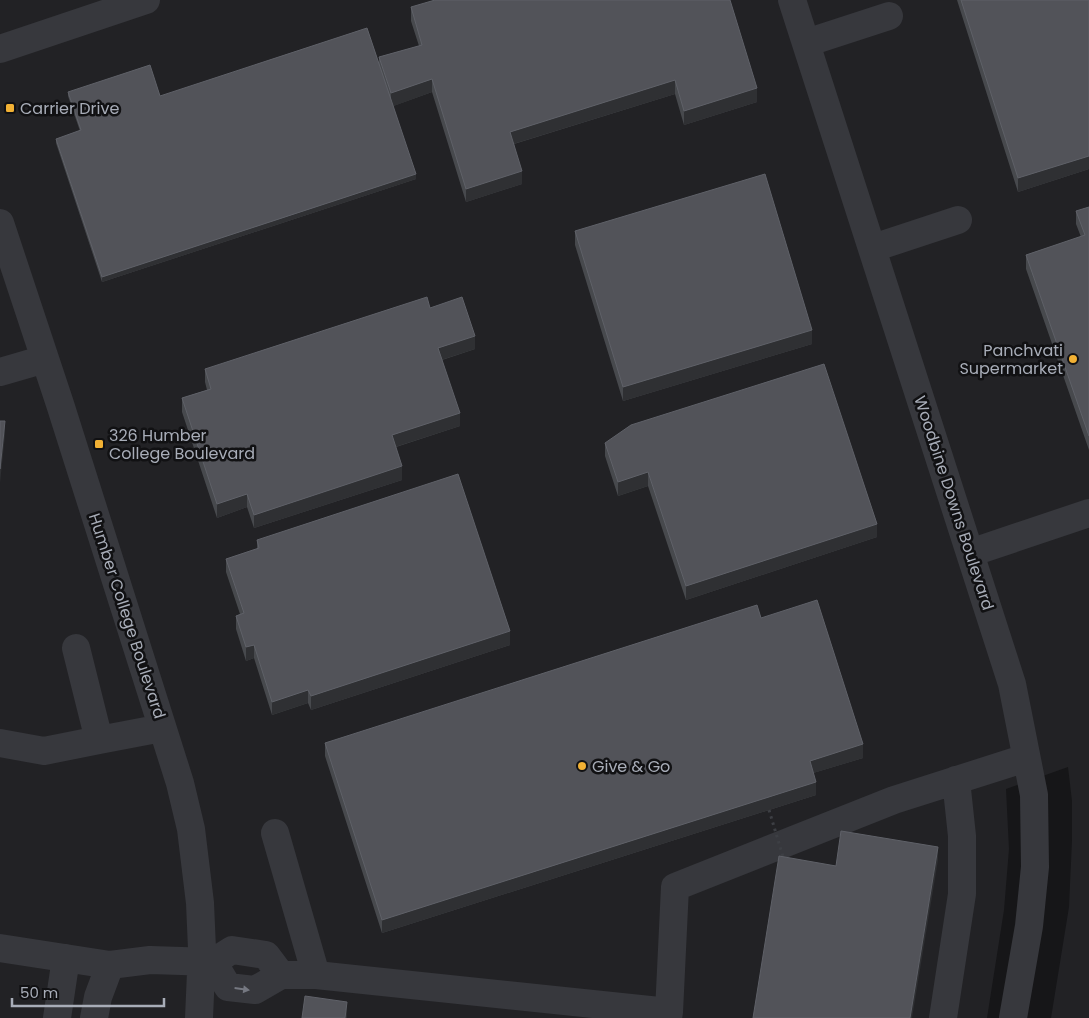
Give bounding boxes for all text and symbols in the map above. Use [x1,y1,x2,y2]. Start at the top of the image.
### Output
place label: Carrier Drive [20,97,119,120]
marker: Carrier Drive [4,102,16,114]
place label: Panchvati Supermarket [959,339,1063,380]
marker: Panchvati Supermarket [1067,353,1079,365]
street label: Woodbine Downs Boulevard [908,393,1000,613]
place label: 326 Humber College Boulevard [109,424,255,465]
marker: 326 Humber College Boulevard [93,438,105,450]
street label: Humber College Boulevard [83,510,171,722]
place label: Give & Go [592,755,670,778]
marker: Give & Go [576,760,588,772]
scale bar [12,976,165,1008]
text: 50 m [20,982,58,1003]
one-way arrow [235,985,251,993]

